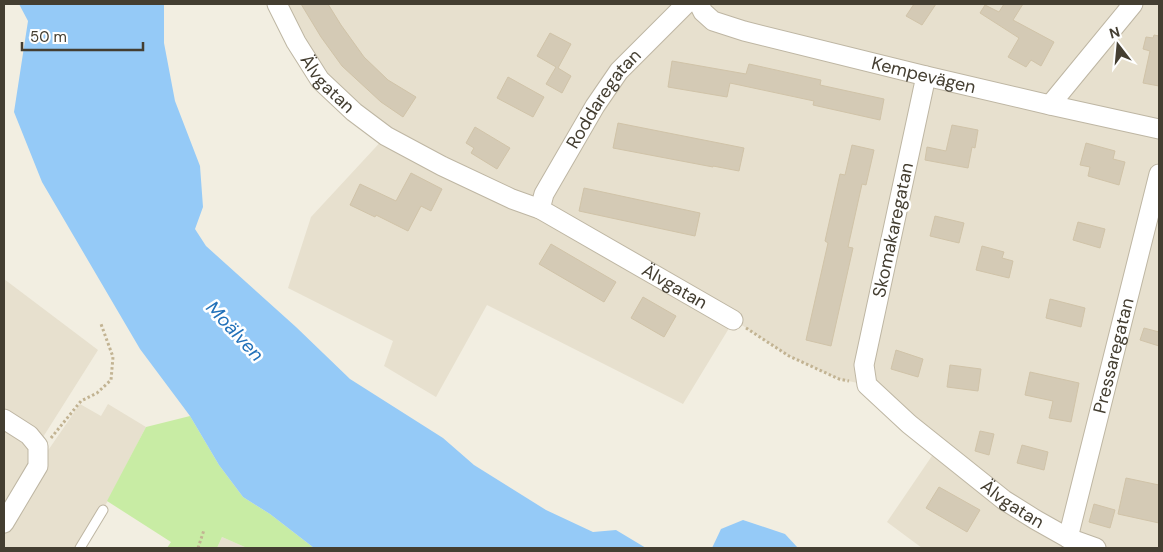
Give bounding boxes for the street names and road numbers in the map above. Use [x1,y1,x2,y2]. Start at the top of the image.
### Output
street label: Roddaregatan [561,44,646,153]
street label: Älvgatan [295,50,360,119]
street label: Kempevägen [869,51,978,99]
street label: Skomakaregatan [867,160,919,300]
street label: Älvgatan [637,258,712,315]
street label: Pressaregatan [1088,295,1140,416]
street label: Älvgatan [976,474,1048,534]

